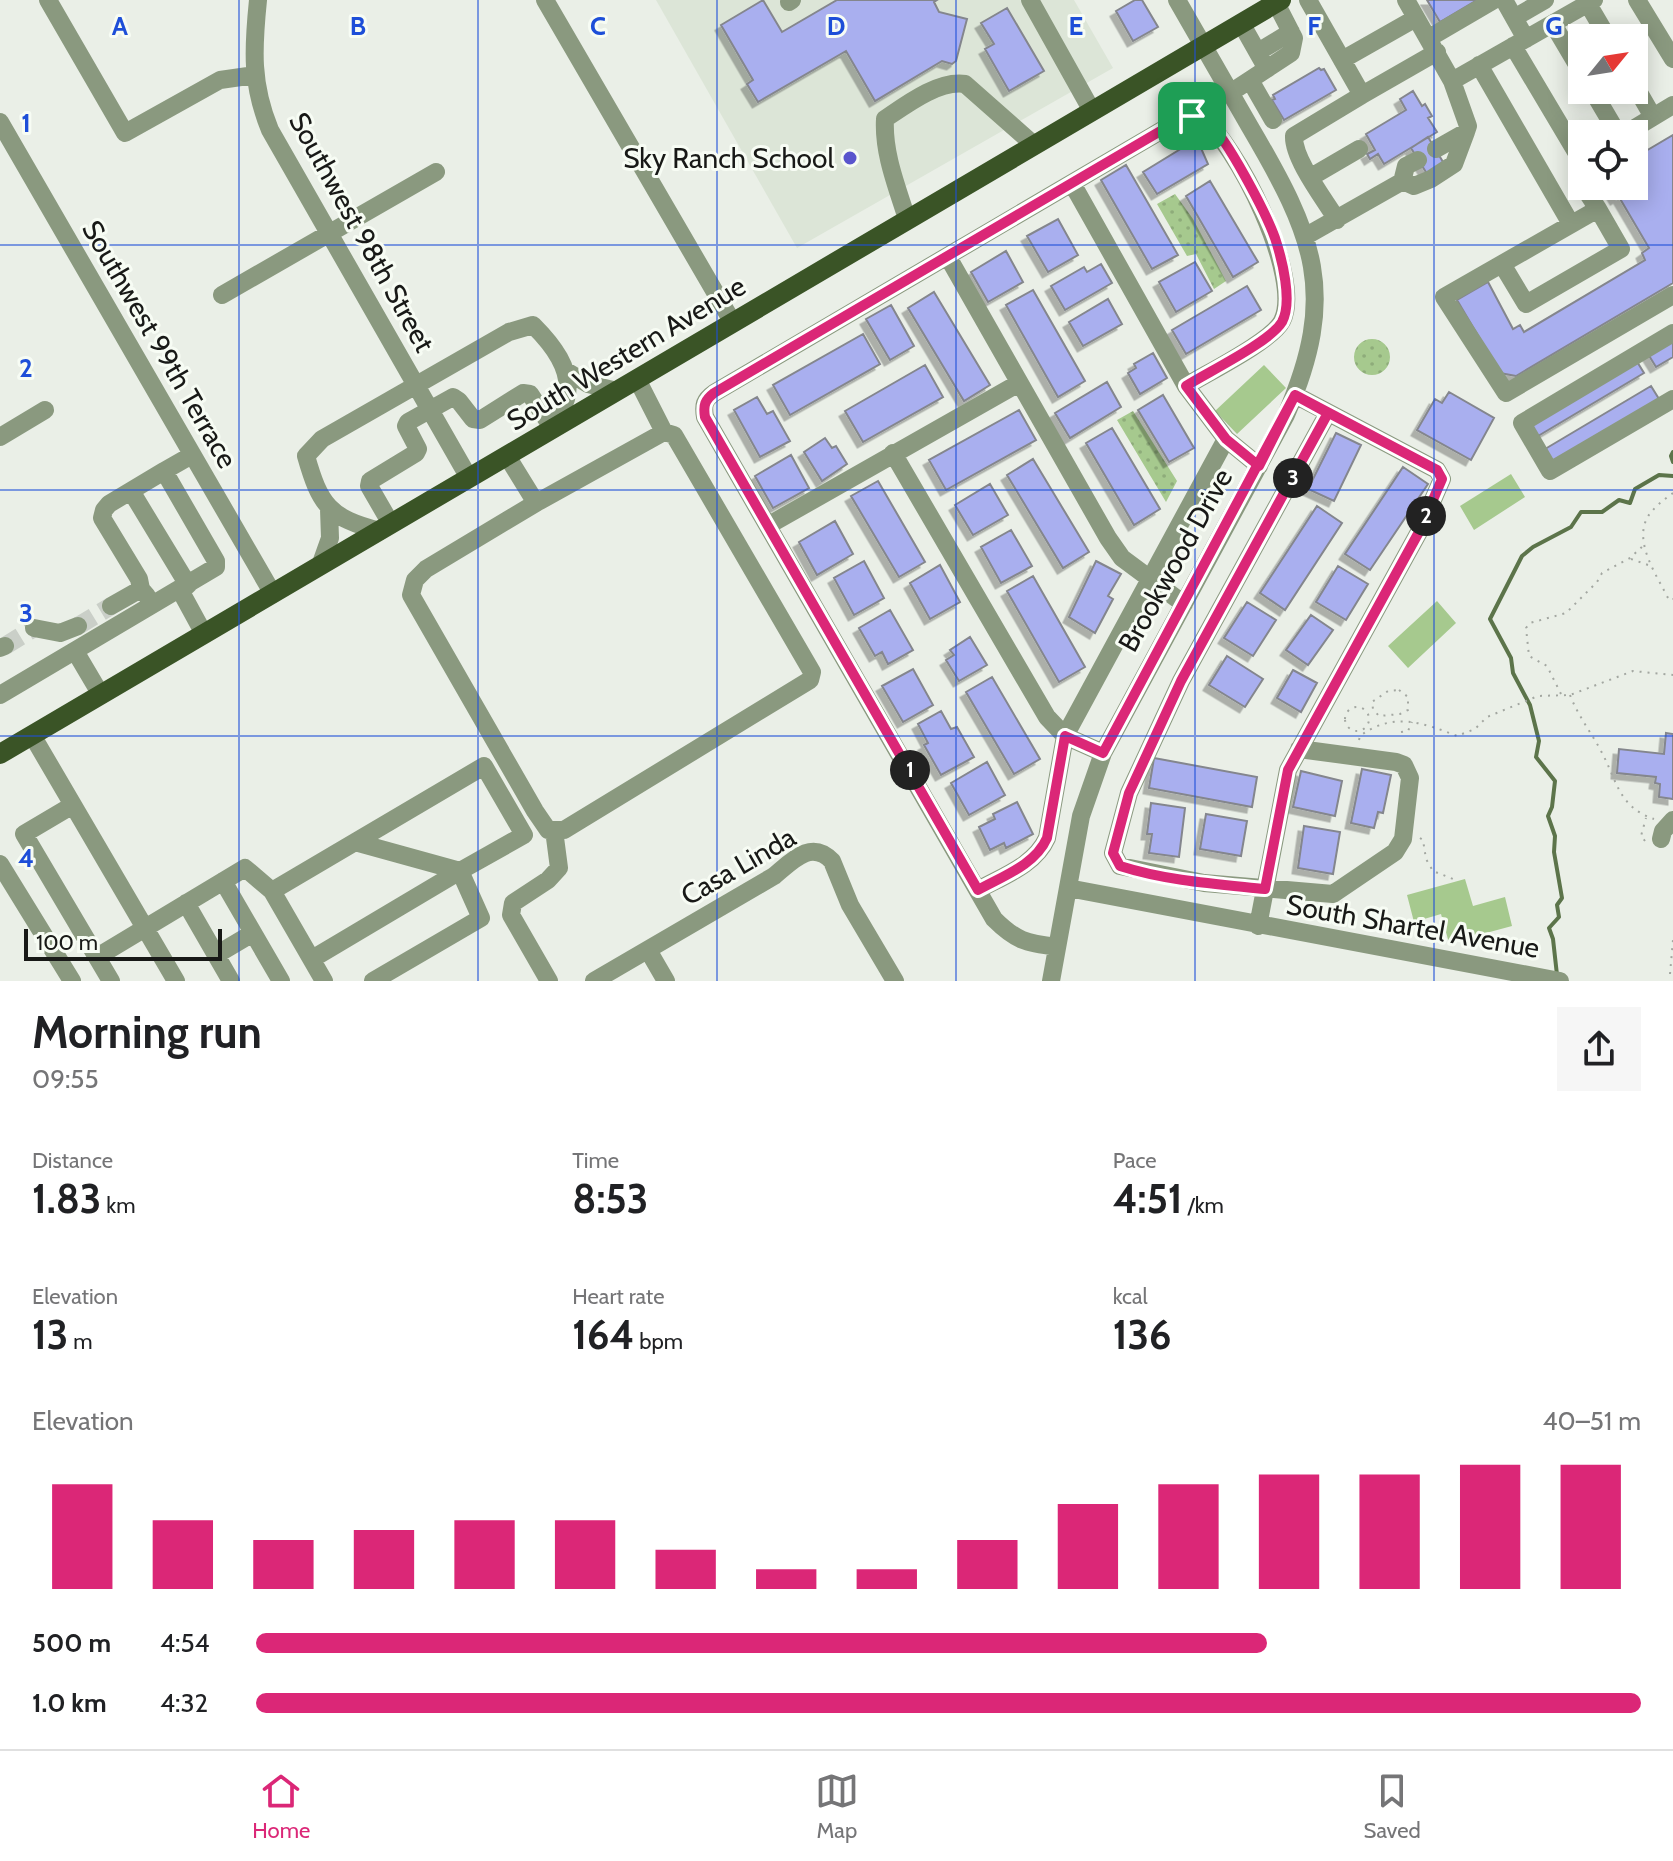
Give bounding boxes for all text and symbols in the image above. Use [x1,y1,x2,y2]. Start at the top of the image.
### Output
text: A [112,10,129,42]
text: B [350,10,366,42]
text: C [590,10,606,42]
text: D [827,10,845,42]
text: E [1069,10,1083,42]
text: F [1307,10,1321,42]
text: G [1545,10,1563,42]
north arrow [1568,24,1648,104]
map controls [1568,24,1648,200]
pin [1158,82,1226,150]
icon: arrive [1170,94,1214,138]
street label: Southwest 98th Street [282,106,442,358]
text: 1 [21,107,31,139]
button: locate [1568,120,1648,200]
place label: Sky Ranch School [623,141,834,175]
marker: Sky Ranch School [841,149,859,167]
street label: Southwest 99th Terrace [75,214,245,474]
street label: South Western Avenue [501,268,751,438]
text: 2 [19,352,33,384]
pin: 3 [1273,458,1313,498]
street label: Brookwood Drive [1111,463,1239,657]
text: 3 [1287,464,1299,491]
pin: 2 [1406,496,1446,536]
text: 2 [1420,502,1432,529]
text: 3 [19,597,33,629]
pin: 1 [890,750,930,790]
text: 1 [906,756,914,783]
street label: Casa Linda [675,819,802,912]
text: 4 [18,842,34,874]
street label: South Shartel Avenue [1284,887,1542,965]
scale bar [24,925,222,961]
text: 100 m [36,929,98,956]
text: Morning run [32,1006,262,1059]
button: share [1557,1007,1641,1091]
text: 09:55 [32,1063,98,1095]
text: Distance [32,1147,113,1174]
text: Time [572,1147,619,1174]
text: Pace [1113,1147,1157,1174]
text: 1.83 [32,1174,101,1223]
text: 8:53 [572,1174,648,1223]
text: 4:51 [1113,1174,1183,1223]
text: km [101,1192,135,1219]
text: /km [1183,1192,1224,1219]
text: Elevation [32,1283,118,1310]
text: Heart rate [572,1283,664,1310]
text: kcal [1113,1283,1148,1310]
text: 13 [32,1310,68,1359]
text: 164 [572,1310,634,1359]
text: 136 [1113,1310,1171,1359]
text: m [68,1328,93,1355]
text: bpm [634,1328,683,1355]
text: Elevation [32,1405,134,1437]
text: 40–51 m [1542,1405,1641,1437]
text: 500 m [32,1627,111,1659]
text: 4:54 [160,1627,210,1659]
text: 1.0 km [32,1687,107,1719]
text: 4:32 [160,1687,208,1719]
tab: Home [252,1769,310,1844]
tab: Map [815,1769,859,1844]
tab: Saved [1364,1769,1421,1844]

